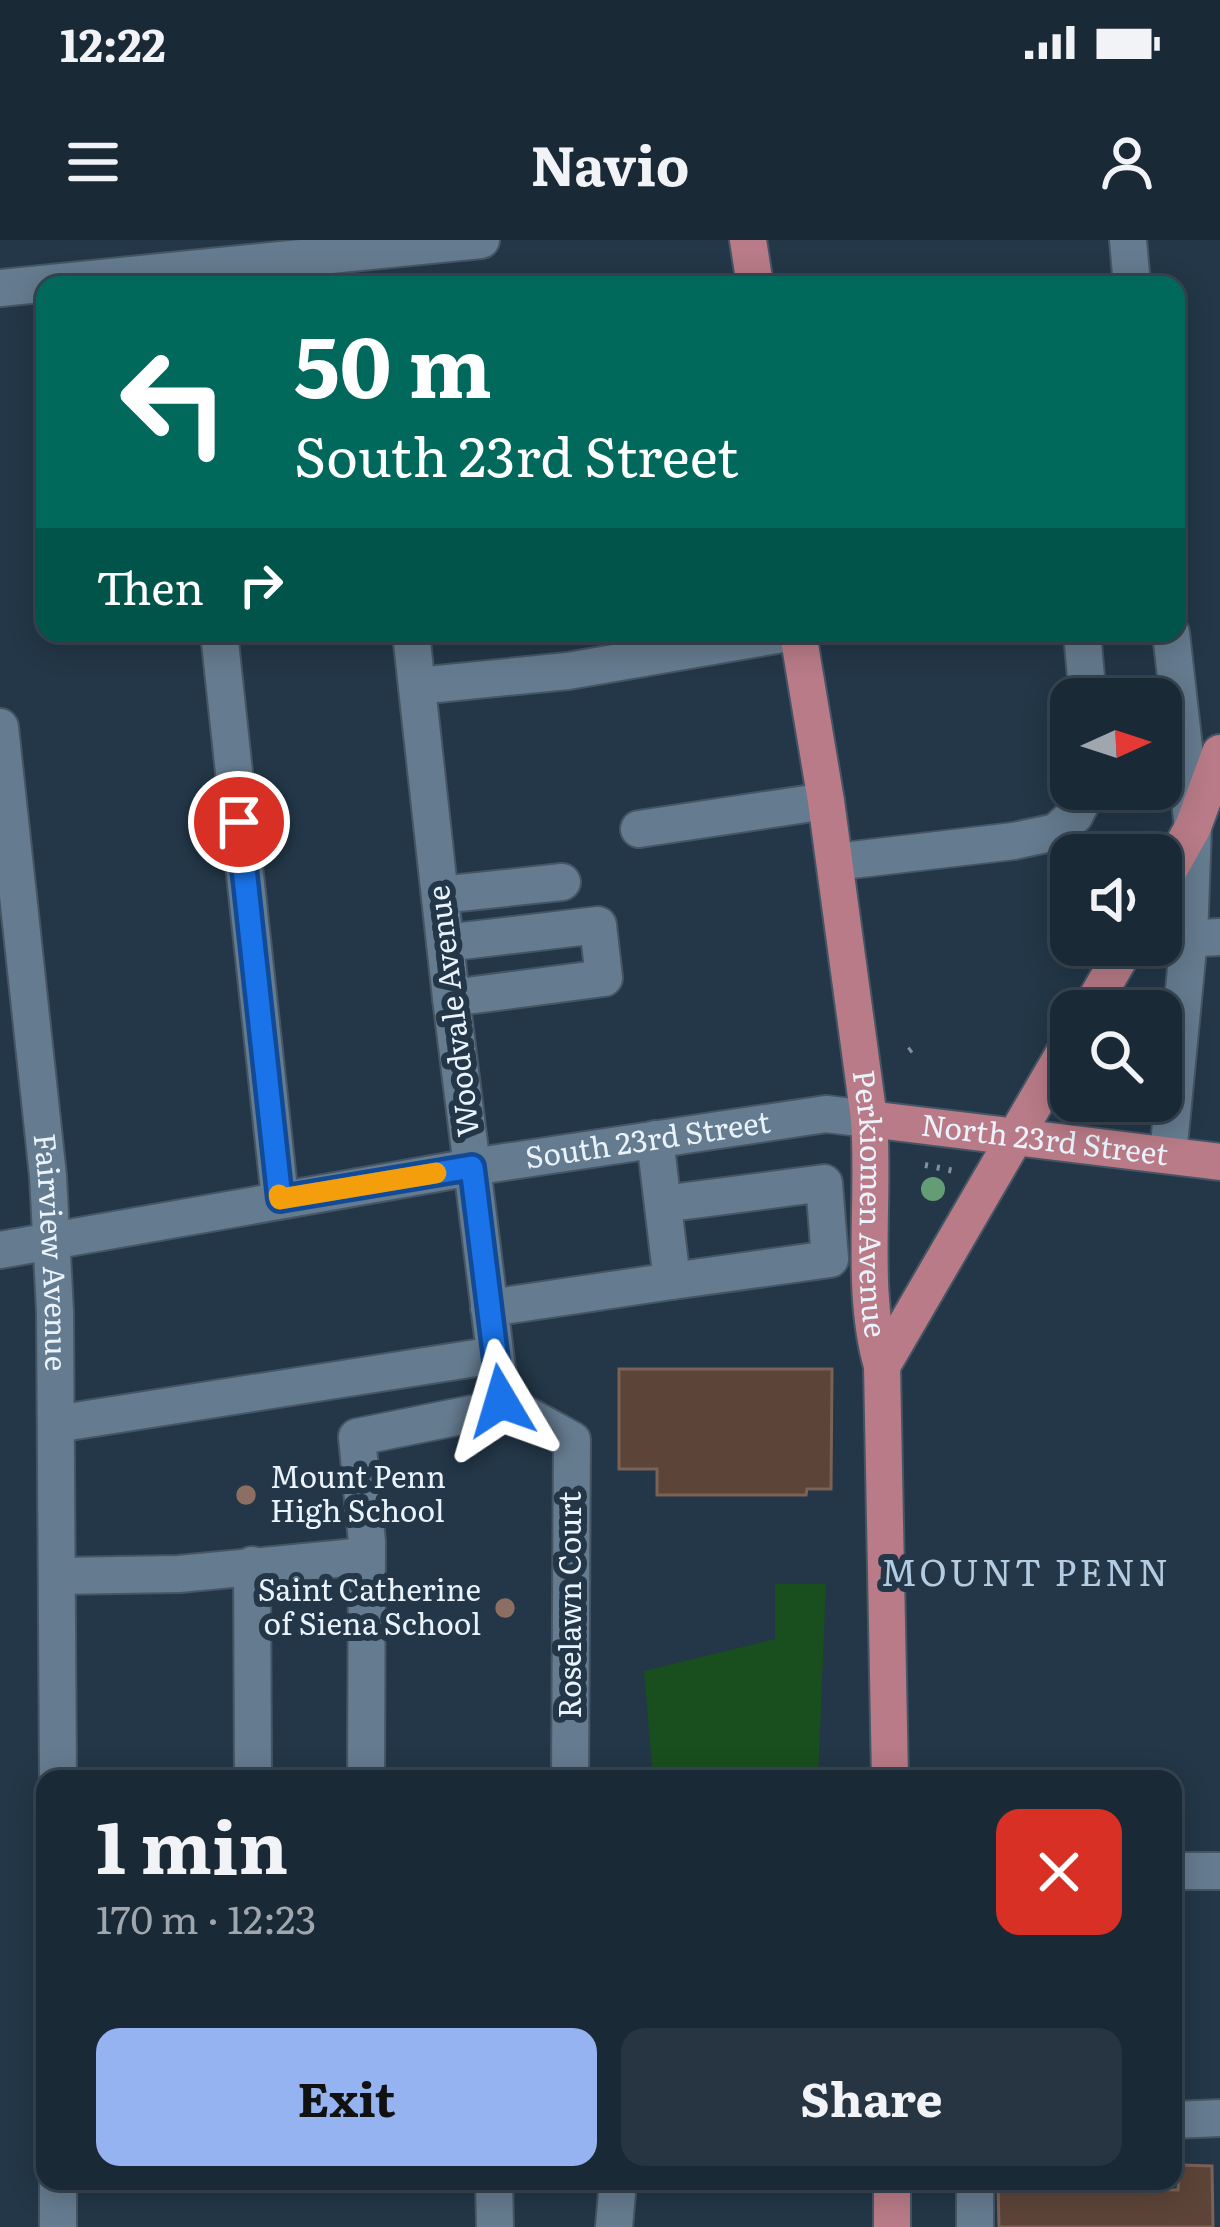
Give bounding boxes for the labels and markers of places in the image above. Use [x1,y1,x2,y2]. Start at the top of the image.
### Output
pin [188,771,290,873]
place label: Mount Penn High School [270,1453,446,1531]
marker: Mount Penn High School [233,1482,259,1508]
place label: Saint Catherine of Siena School [258,1566,481,1644]
marker: Saint Catherine of Siena School [492,1595,518,1621]

